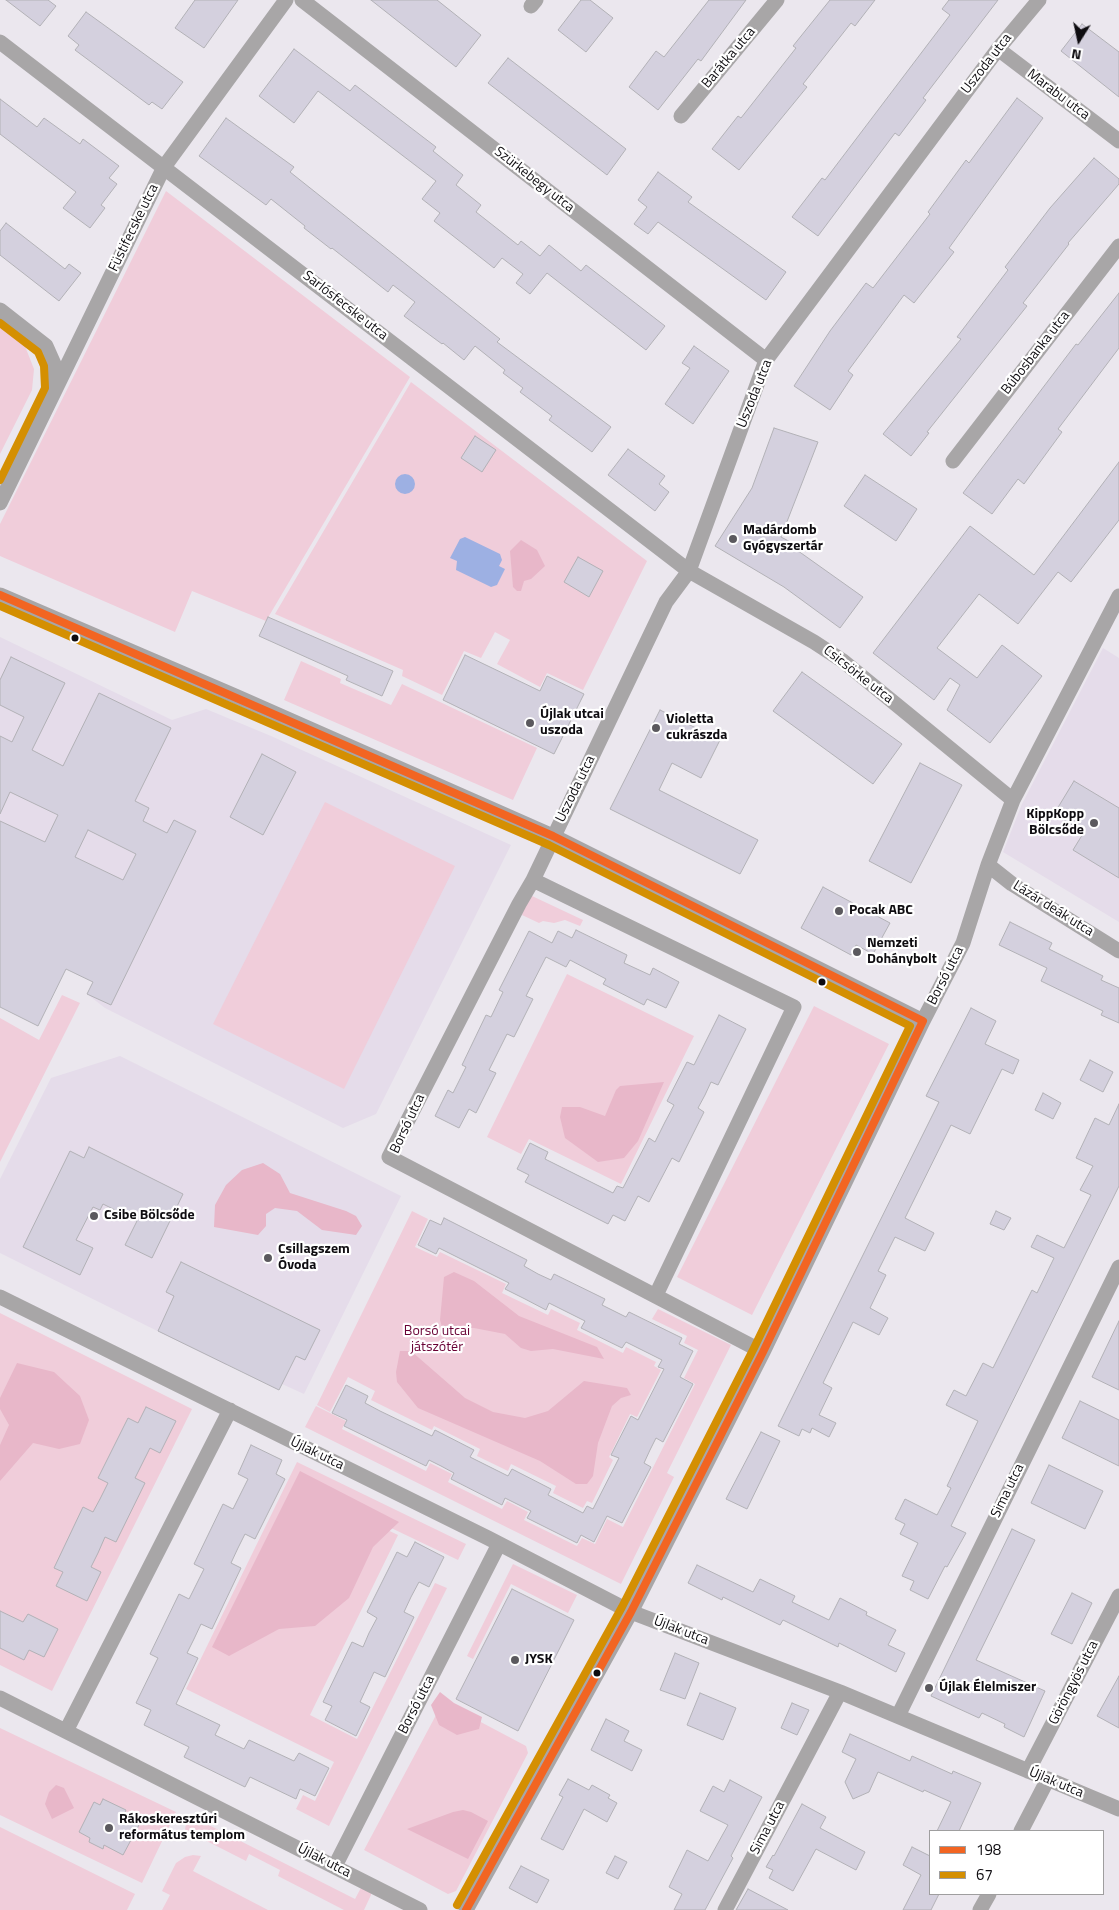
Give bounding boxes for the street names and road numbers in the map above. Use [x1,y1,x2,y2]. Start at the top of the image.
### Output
street label: Barátka utca [699,24,759,92]
street label: Uszoda utca [958,30,1016,98]
street label: Marabu utca [1023,66,1093,124]
street label: Szürkebegy utca [491,144,577,216]
street label: Füstifecske utca [106,181,162,275]
street label: Sarlósfecske utca [299,268,391,344]
street label: Búbosbanka utca [998,308,1074,398]
street label: Uszoda utca [734,357,776,431]
street label: Csicsörke utca [820,642,896,708]
street label: Uszoda utca [553,753,599,825]
street label: Lázár deák utca [1010,878,1096,940]
street label: Borsó utca [924,944,968,1008]
street label: Borsó utca [387,1092,429,1156]
street label: Újlak utca [287,1434,347,1474]
street label: Sima utca [988,1461,1028,1521]
street label: Újlak utca [651,1613,711,1649]
street label: Göröngyös utca [1046,1638,1102,1728]
street label: Borsó utca [395,1673,439,1737]
street label: Újlak utca [1026,1764,1086,1802]
street label: Sima utca [747,1798,789,1858]
street label: Újlak utca [295,1840,353,1882]

